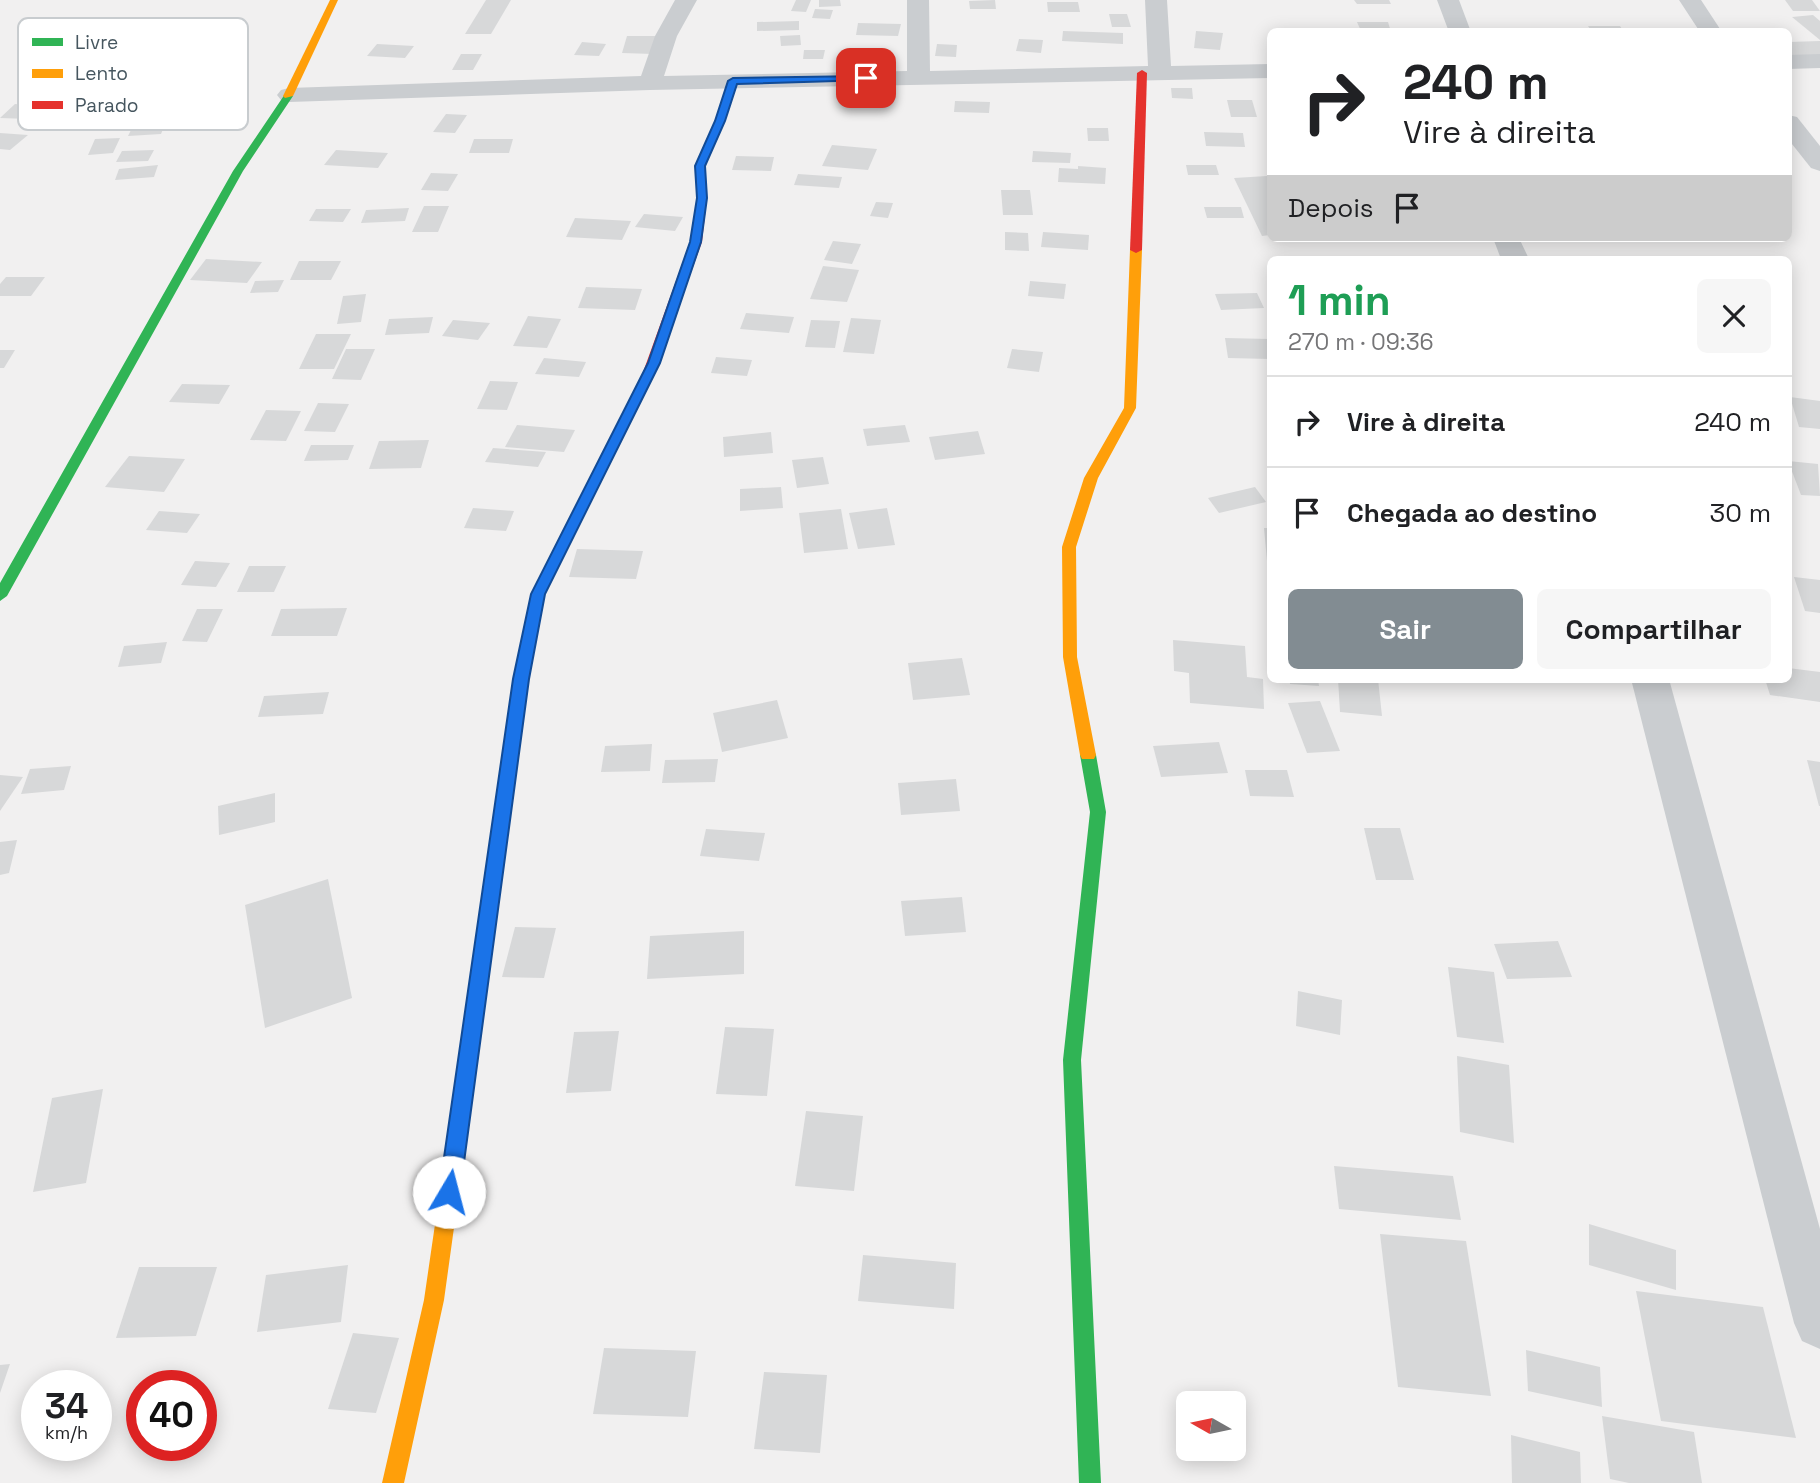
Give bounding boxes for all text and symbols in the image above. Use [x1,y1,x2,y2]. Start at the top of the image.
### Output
legend [18,18,248,130]
text: Livre [75,30,118,55]
pin [836,48,896,108]
text: 240 m [1403,51,1549,113]
icon: right [1288,56,1379,147]
icon: arrive [847,59,885,97]
text: Lento [75,61,128,86]
text: Parado [75,93,139,118]
text: Vire à direita [1403,112,1596,152]
icon: arrive [1388,189,1426,227]
text: Depois [1288,191,1374,225]
text: 1 min [1288,274,1391,327]
button: close [1697,279,1771,353]
text: 270 m · 09:36 [1288,327,1434,357]
icon: right [1288,403,1326,441]
text: Vire à direita [1347,405,1505,439]
text: 240 m [1694,405,1771,439]
icon: arrive [1288,494,1326,532]
text: Chegada ao destino [1347,496,1597,530]
text: 30 m [1710,496,1771,530]
button: Sair [1288,589,1523,669]
button: Compartilhar [1537,589,1771,669]
position arrow [412,1155,486,1229]
speed limit sign: 40 [126,1370,217,1461]
text: 34 [45,1384,88,1428]
north arrow [1176,1391,1246,1461]
map controls [1176,1391,1246,1461]
text: km/h [45,1421,88,1444]

